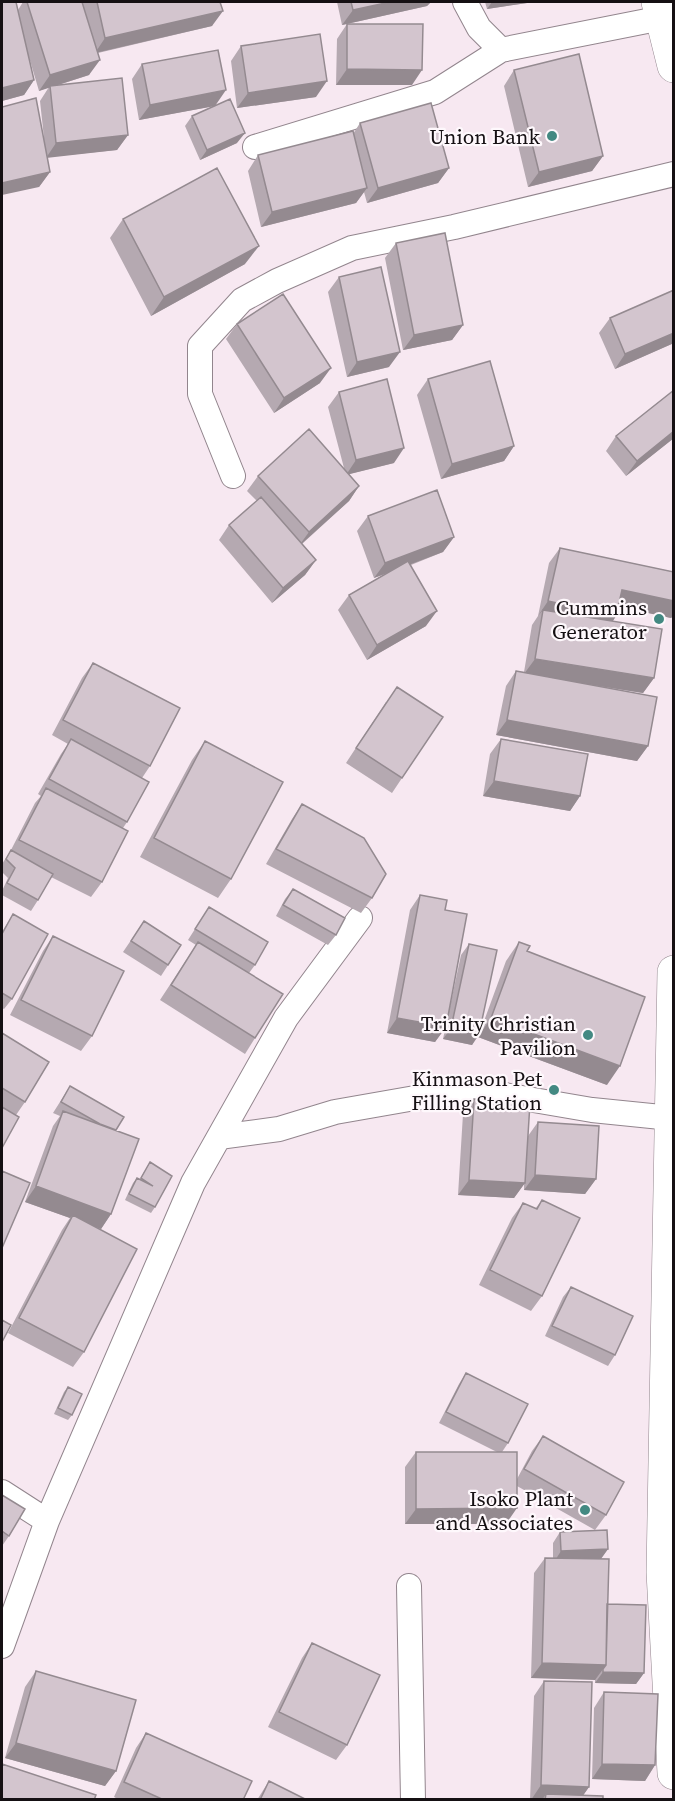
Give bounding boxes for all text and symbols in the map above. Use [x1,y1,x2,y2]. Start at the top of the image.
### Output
place label: Union Bank [429,122,541,151]
marker: Union Bank [545,129,559,143]
place label: Cummins Generator [552,593,647,646]
marker: Cummins Generator [652,612,666,626]
place label: Trinity Christian Pavilion [421,1009,576,1062]
marker: Trinity Christian Pavilion [581,1028,595,1042]
place label: Kinmason Pet Filling Station [411,1064,542,1117]
marker: Kinmason Pet Filling Station [547,1083,561,1097]
place label: Isoko Plant and Associates [435,1484,573,1537]
marker: Isoko Plant and Associates [578,1503,592,1517]

